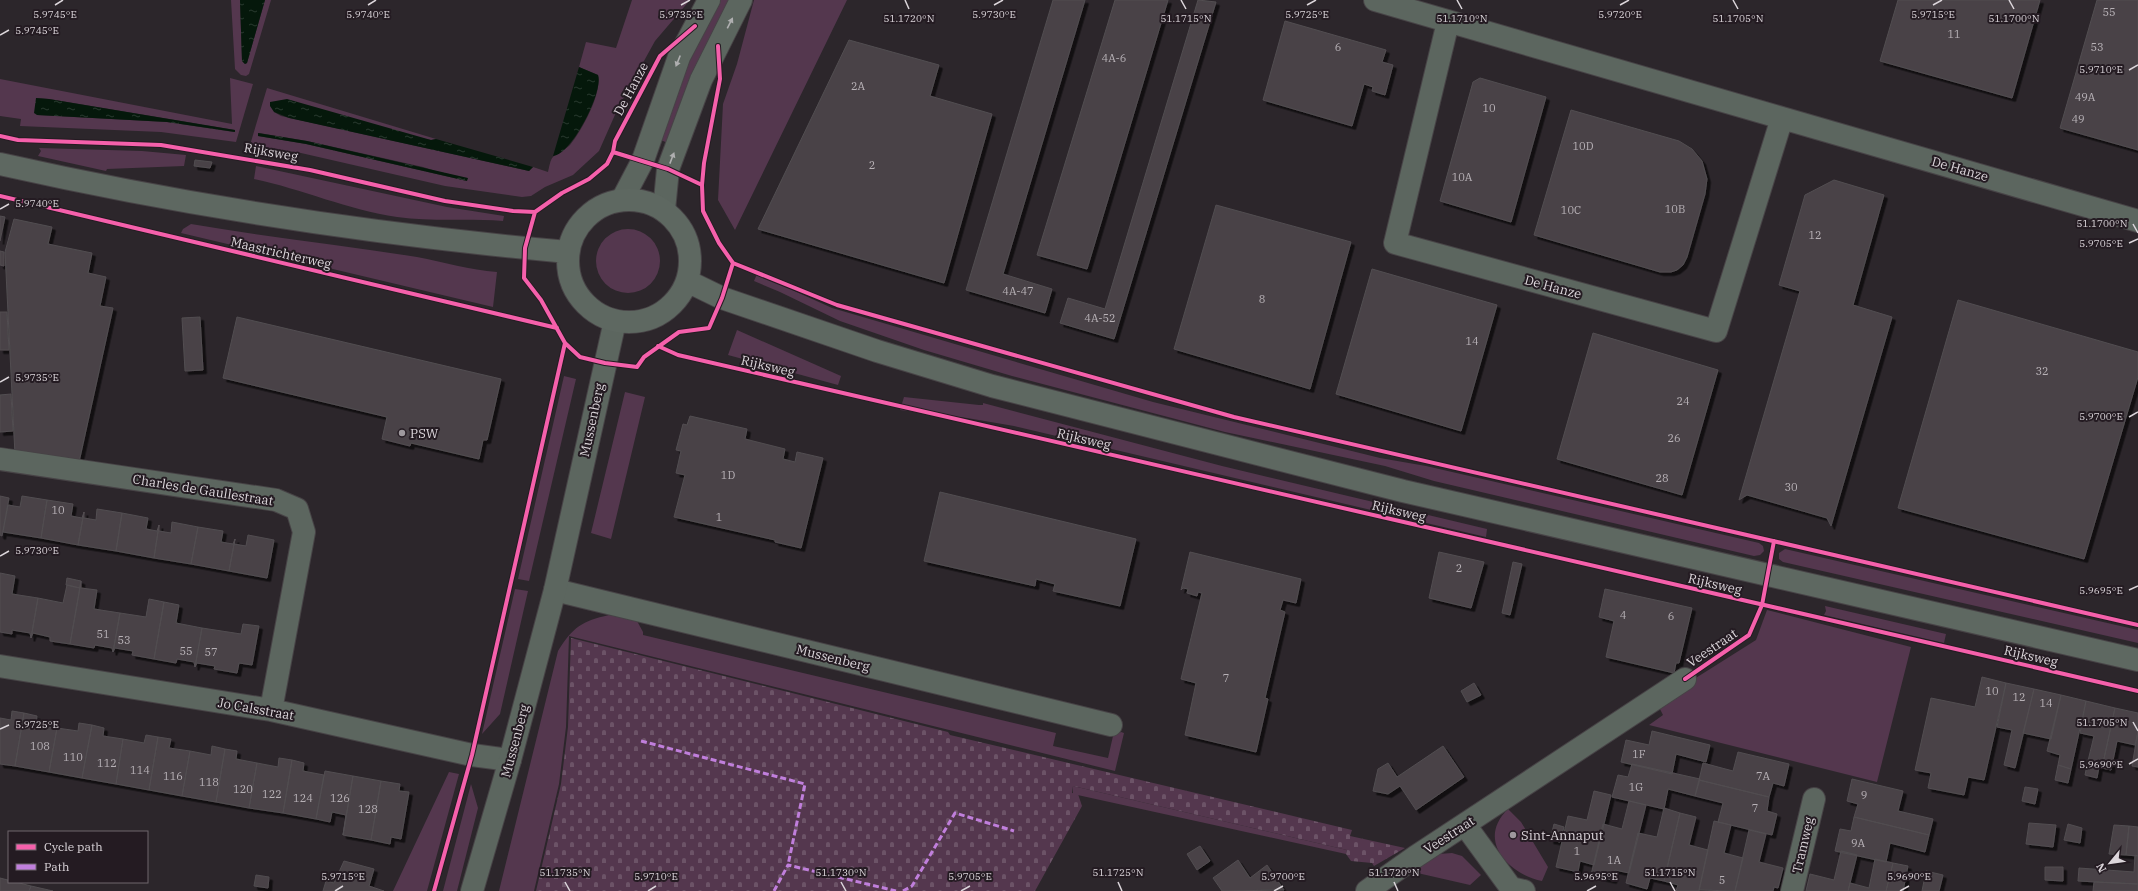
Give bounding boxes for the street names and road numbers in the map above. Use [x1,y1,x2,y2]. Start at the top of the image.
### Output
street label: De Hanze [610,59,652,119]
street label: Rijksweg [243,139,299,165]
street label: De Hanze [1930,153,1990,185]
street label: Maastrichterweg [229,233,333,273]
street label: De Hanze [1523,271,1583,303]
street label: Rijksweg [739,352,797,380]
street label: Mussenberg [576,382,608,458]
street label: Rijksweg [1055,425,1113,453]
street label: Charles de Gaullestraat [131,470,275,510]
street label: Rijksweg [1370,497,1428,525]
street label: Rijksweg [1686,570,1744,598]
street label: Veestraat [1684,625,1741,671]
street label: Mussenberg [795,641,871,675]
street label: Rijksweg [2002,642,2060,670]
street label: Jo Calsstraat [217,694,296,724]
street label: Mussenberg [497,703,533,779]
street label: Veestraat [1420,812,1478,858]
street label: Tramweg [1788,815,1818,875]

